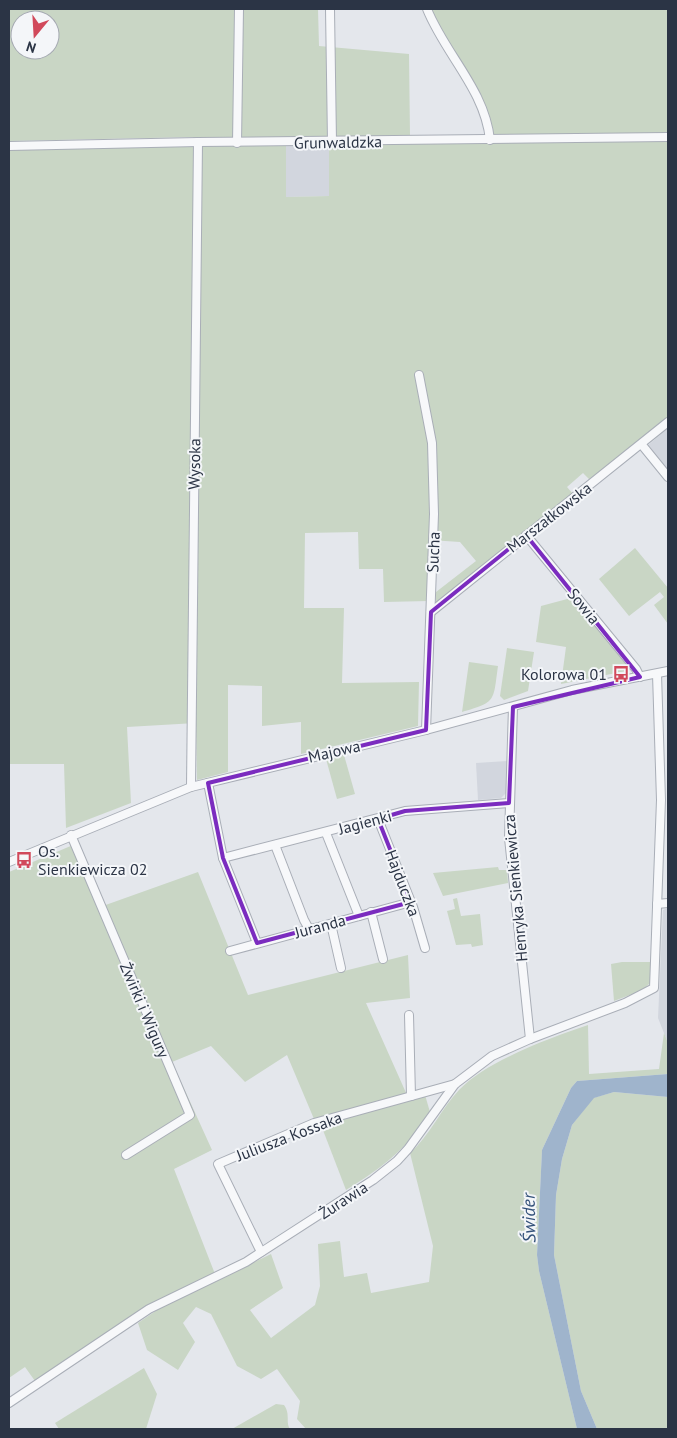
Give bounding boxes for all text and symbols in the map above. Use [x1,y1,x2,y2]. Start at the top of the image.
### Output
north arrow [10,10,60,60]
text: N [24,37,38,57]
street label: Grunwaldzka [294,131,382,153]
street label: Wysoka [184,438,204,490]
street label: Marszałkowska [502,478,596,556]
street label: Sucha [422,531,444,573]
street label: Sowia [563,584,605,628]
place label: Kolorowa 01 [521,664,607,684]
bus stop icon: Kolorowa 01 [611,664,631,684]
street label: Majowa [306,735,362,767]
street label: Jagienki [335,805,394,839]
street label: Henryka Sienkiewicza [499,813,531,963]
place label: Os. Sienkiewicza 02 [38,841,147,879]
street label: Hajduczka [381,847,425,919]
bus stop icon: Os. Sienkiewicza 02 [14,850,34,870]
street label: Juranda [291,910,348,943]
street label: Żwirki i Wigury [116,959,174,1061]
street label: Juliusza Kossaka [232,1107,345,1166]
street label: Żurawia [315,1177,371,1223]
water label: Świder [517,1192,540,1243]

